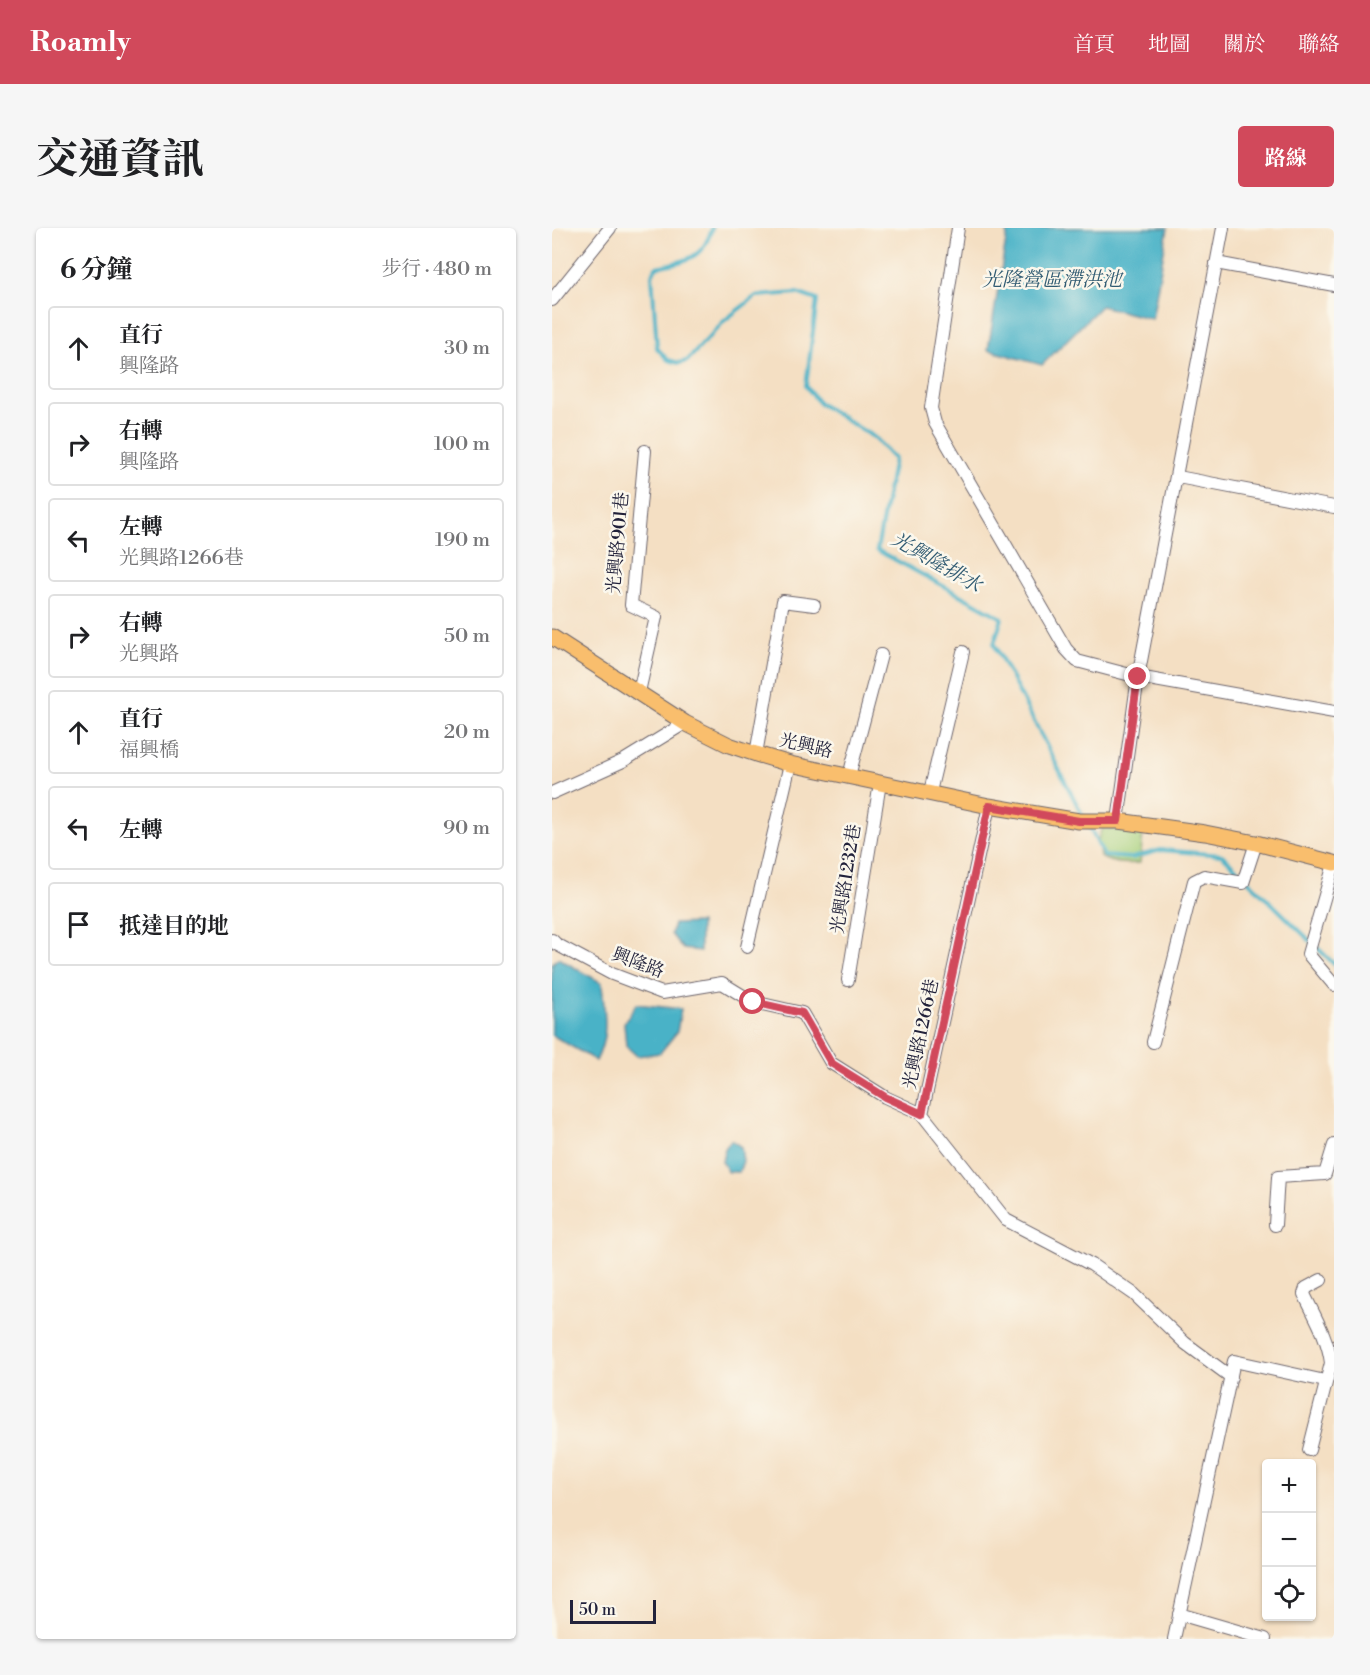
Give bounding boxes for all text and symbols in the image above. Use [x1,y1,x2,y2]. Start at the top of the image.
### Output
text: Roamly [30,25,131,60]
text: 首頁 [1073,32,1115,58]
text: 地圖 [1148,32,1190,58]
text: 關於 [1223,32,1265,58]
text: 聯絡 [1298,32,1340,58]
button: 路線 [1238,126,1334,187]
text: 交通資訊 [36,134,204,187]
text: 6 分鐘 [60,254,133,286]
text: 步行 · 480 m [381,257,492,282]
water label: 光隆營區滯洪池 [982,268,1124,293]
text: 直行 [119,322,163,349]
icon: ahead [62,332,95,365]
text: 30 m [444,336,490,361]
text: 興隆路 [119,354,179,379]
text: 右轉 [119,418,163,445]
icon: right [62,428,95,461]
text: 100 m [434,432,490,457]
text: 興隆路 [119,450,179,475]
street label: 光興路901巷 [602,491,634,595]
text: 左轉 [119,514,163,541]
icon: left [62,524,95,557]
water label: 光興隆排水 [886,527,987,600]
text: 190 m [435,528,490,553]
text: 光興路1266巷 [119,546,244,571]
text: 右轉 [119,610,163,637]
icon: right [62,620,95,653]
text: 50 m [444,624,490,649]
text: 光興路 [119,642,179,667]
route end [1124,663,1150,689]
text: 直行 [119,706,163,733]
icon: ahead [62,716,95,749]
text: 20 m [444,720,490,745]
street label: 光興路 [777,729,835,763]
text: 福興橋 [119,738,179,763]
icon: left [62,812,95,845]
text: 90 m [443,816,490,841]
text: 左轉 [119,817,163,844]
street label: 光興路1232巷 [826,823,866,935]
icon: arrive [62,908,95,941]
text: 抵達目的地 [119,913,229,940]
street label: 興隆路 [609,943,667,983]
street label: 光興路1266巷 [898,977,944,1091]
route start [739,988,765,1014]
map controls [1262,1459,1316,1621]
button: + [1262,1459,1316,1513]
button: − [1262,1513,1316,1567]
button: locate [1262,1567,1316,1621]
scale bar [570,1597,656,1624]
text: 50 m [579,1600,616,1620]

